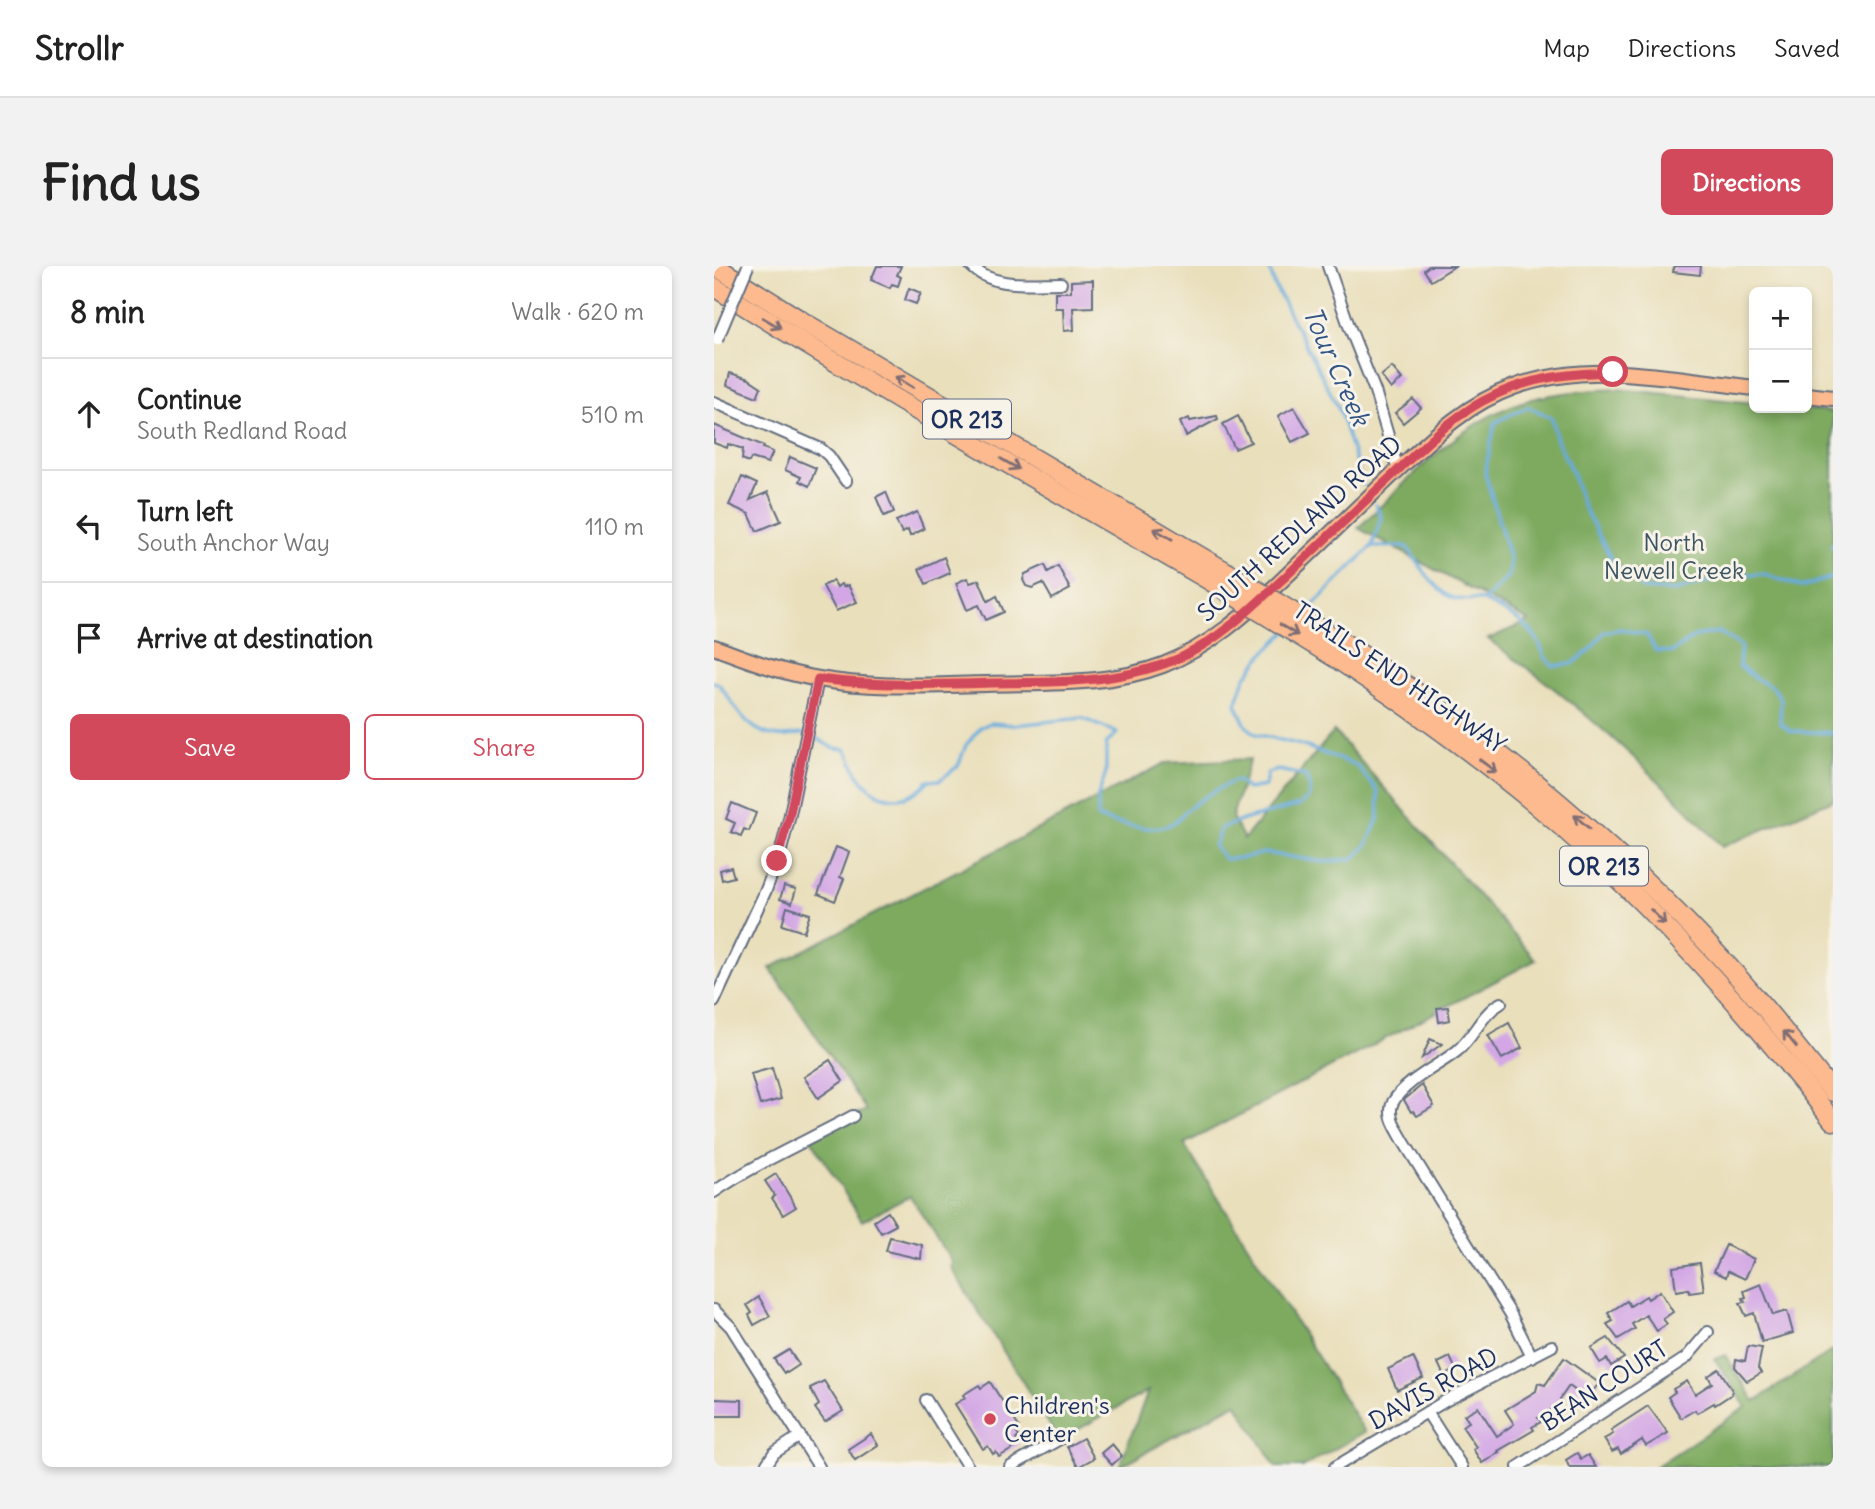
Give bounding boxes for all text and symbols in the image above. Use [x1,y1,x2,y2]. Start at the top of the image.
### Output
text: Strollr [35,27,124,69]
text: Map [1543,33,1590,63]
text: Directions [1628,33,1736,63]
text: Saved [1774,33,1840,63]
button: Directions [1661,149,1833,215]
text: Find us [42,152,200,213]
map controls [1749,287,1812,413]
button: + [1749,287,1812,350]
text: 8 min [70,293,145,331]
text: Walk · 620 m [511,297,644,326]
water label: Tour Creek [1296,301,1379,432]
one-way arrow [761,316,781,330]
button: − [1749,350,1812,413]
route start [1597,356,1628,387]
one-way arrow [894,374,914,388]
text: Continue [137,383,242,416]
icon: ahead [70,395,108,433]
text: 510 m [581,400,644,429]
road number: OR 213 [923,400,1011,438]
text: South Redland Road [137,416,347,445]
street label: SOUTH REDLAND ROAD [1191,428,1407,628]
one-way arrow [999,457,1019,471]
text: Turn left [137,495,233,528]
icon: left [70,507,108,545]
text: 110 m [585,512,644,541]
one-way arrow [1154,527,1174,541]
park label: North Newell Creek [1604,527,1744,585]
text: South Anchor Way [137,528,330,557]
street label: TRAILS END HIGHWAY [1288,595,1512,759]
icon: arrive [70,619,108,657]
text: Arrive at destination [137,622,373,655]
one-way arrow [1278,623,1298,637]
button: Save [70,714,350,780]
button: Share [364,714,644,780]
one-way arrow [1478,759,1497,774]
one-way arrow [1574,814,1592,830]
route end [761,845,792,876]
road number: OR 213 [1560,846,1648,886]
one-way arrow [1649,909,1666,926]
one-way arrow [1782,1031,1798,1049]
street label: BEAN COURT [1535,1333,1673,1437]
street label: DAVIS ROAD [1363,1340,1503,1436]
place label: Children's Center [1004,1390,1110,1448]
marker: Children's Center [982,1411,998,1427]

